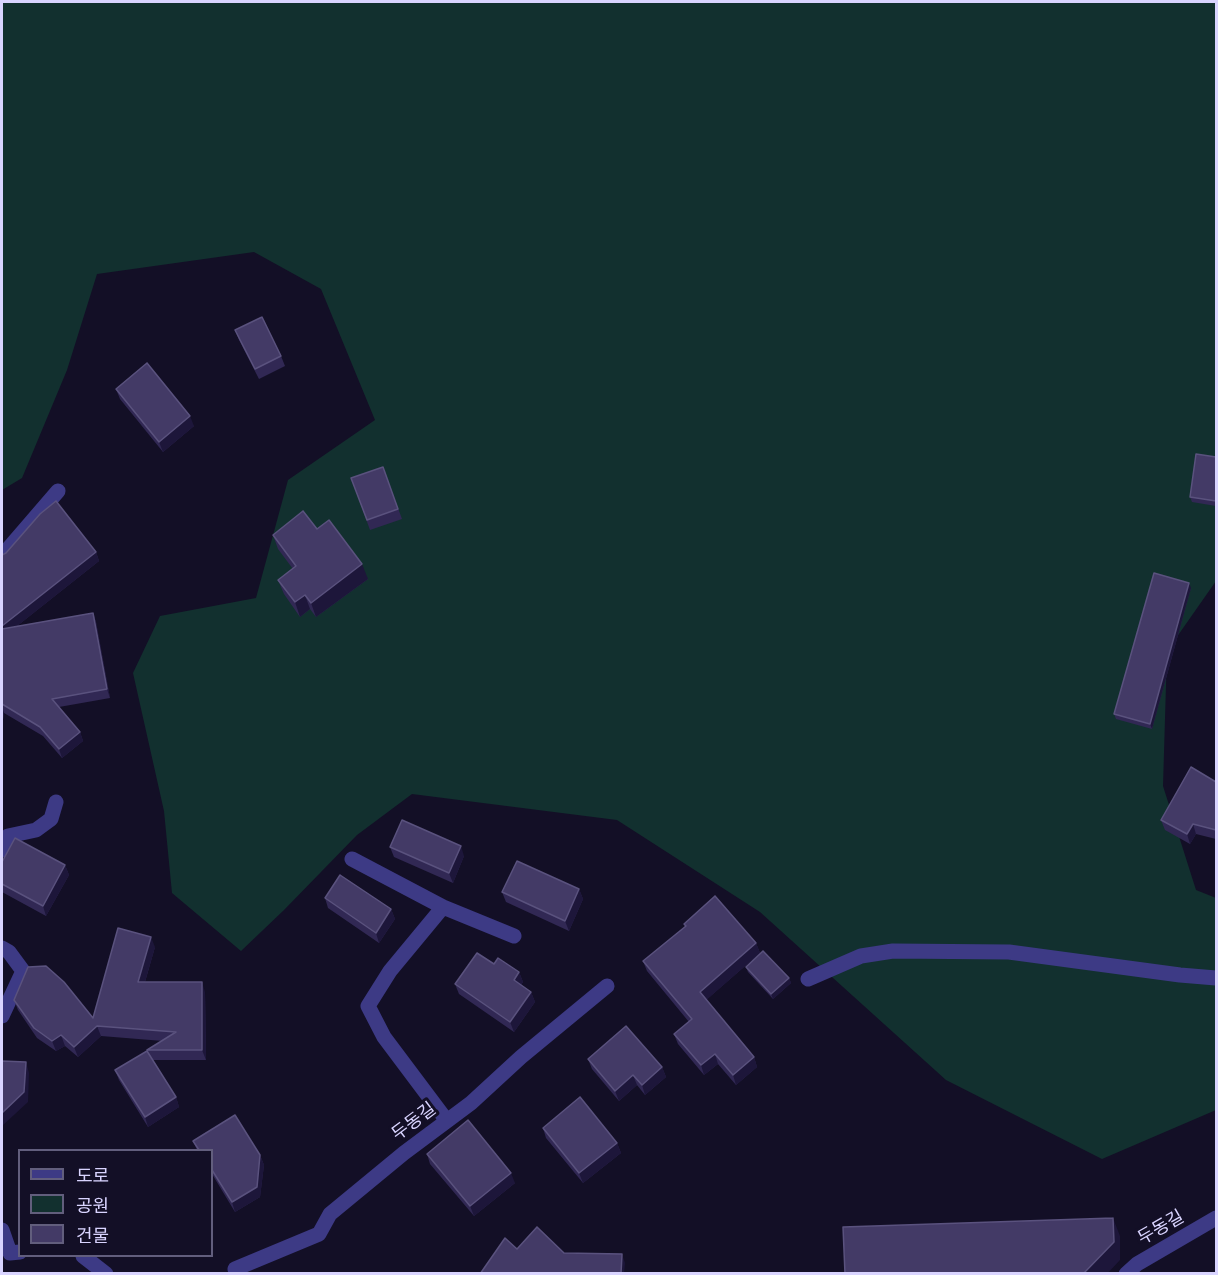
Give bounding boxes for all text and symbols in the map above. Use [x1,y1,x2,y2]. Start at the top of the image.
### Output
street label: 두동길 [388,1098,440,1146]
legend [18,1149,213,1257]
text: 도로 [76,1163,109,1187]
text: 공원 [76,1193,109,1217]
street label: 두동길 [1134,1206,1188,1250]
text: 건물 [76,1223,109,1247]

